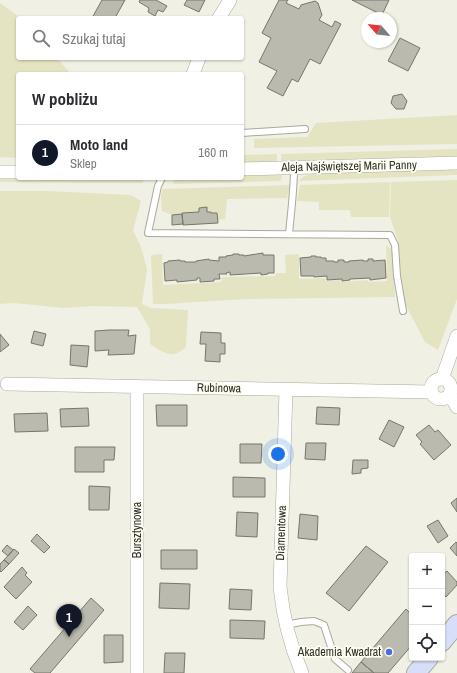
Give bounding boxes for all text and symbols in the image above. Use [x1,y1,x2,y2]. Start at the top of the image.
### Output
north arrow [361,12,397,48]
search box [16,16,244,60]
icon: search [30,27,52,49]
text: Szukaj tutaj [62,28,126,49]
text: W pobliżu [32,87,98,110]
text: Moto land [70,134,128,155]
text: 1 [42,144,48,161]
text: 160 m [198,144,228,161]
text: Sklep [70,155,97,172]
street label: Aleja Najświętszej Marii Panny [280,157,417,175]
street label: Rubinowa [197,380,242,396]
your location [268,444,288,464]
street label: Bursztynowa [129,501,145,558]
street label: Diamentowa [272,505,290,561]
map controls [409,553,445,661]
button: + [409,553,445,589]
button: − [409,589,445,625]
pin: 1 [56,604,82,637]
button: locate [409,625,445,661]
place label: Akademia Kwadrat [297,644,381,660]
marker: Akademia Kwadrat [384,647,394,657]

